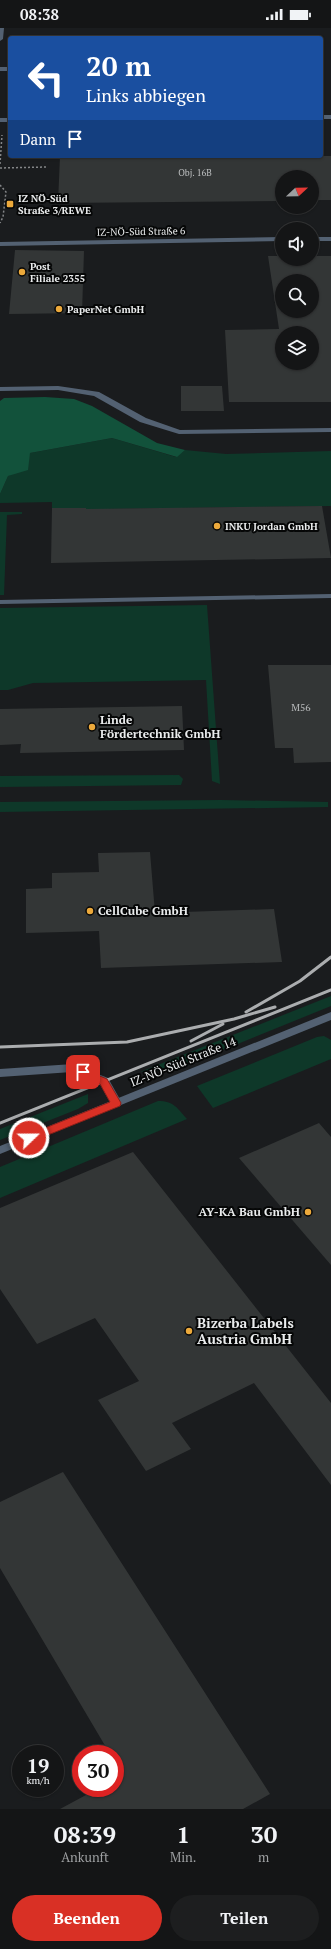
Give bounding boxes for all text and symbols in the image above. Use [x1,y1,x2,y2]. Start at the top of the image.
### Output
text: 08:38 [20,4,59,24]
text: 20 m [86,47,151,84]
icon: left [20,52,72,104]
text: Links abbiegen [86,83,206,107]
icon: arrive [64,128,86,150]
text: Dann [20,129,56,149]
house number: Obj. 16B [178,167,212,179]
north arrow [275,170,319,214]
map controls [275,170,319,370]
place label: IZ NÖ-Süd Straße 3/REWE [18,192,91,217]
marker: IZ NÖ-Süd Straße 3/REWE [5,199,15,209]
button: sound [275,222,319,266]
street label: IZ-NÖ-Süd Straße 6 [97,224,186,239]
place label: Post Filiale 2355 [30,260,85,285]
marker: Post Filiale 2355 [17,267,27,277]
button: search [275,274,319,318]
place label: PaperNet GmbH [67,303,145,316]
marker: PaperNet GmbH [54,304,64,314]
button: layers [275,326,319,370]
place label: INKU Jordan GmbH [225,520,318,533]
marker: INKU Jordan GmbH [212,521,222,531]
house number: M56 [291,701,311,714]
place label: Linde Fördertechnik GmbH [100,712,221,741]
marker: Linde Fördertechnik GmbH [87,722,97,732]
place label: CellCube GmbH [98,903,188,918]
marker: CellCube GmbH [85,906,95,916]
street label: IZ-NÖ-Süd Straße 14 [128,1033,239,1090]
pin [66,1055,100,1089]
icon: arrive [72,1061,94,1083]
position arrow [8,1117,50,1159]
place label: AY-KA Bau GmbH [198,1204,300,1219]
marker: AY-KA Bau GmbH [303,1207,313,1217]
place label: Bizerba Labels Austria GmbH [197,1313,294,1348]
marker: Bizerba Labels Austria GmbH [184,1326,194,1336]
speed limit sign: 30 [72,1745,124,1797]
text: 19 [27,1752,49,1779]
text: km/h [26,1774,50,1787]
text: 08:39 [54,1818,116,1850]
text: 1 [176,1818,190,1850]
text: 30 [250,1818,277,1850]
text: Ankunft [61,1848,109,1866]
text: Min. [170,1848,196,1866]
text: m [258,1848,269,1866]
button: Beenden [12,1895,162,1941]
button: Teilen [170,1895,319,1941]

